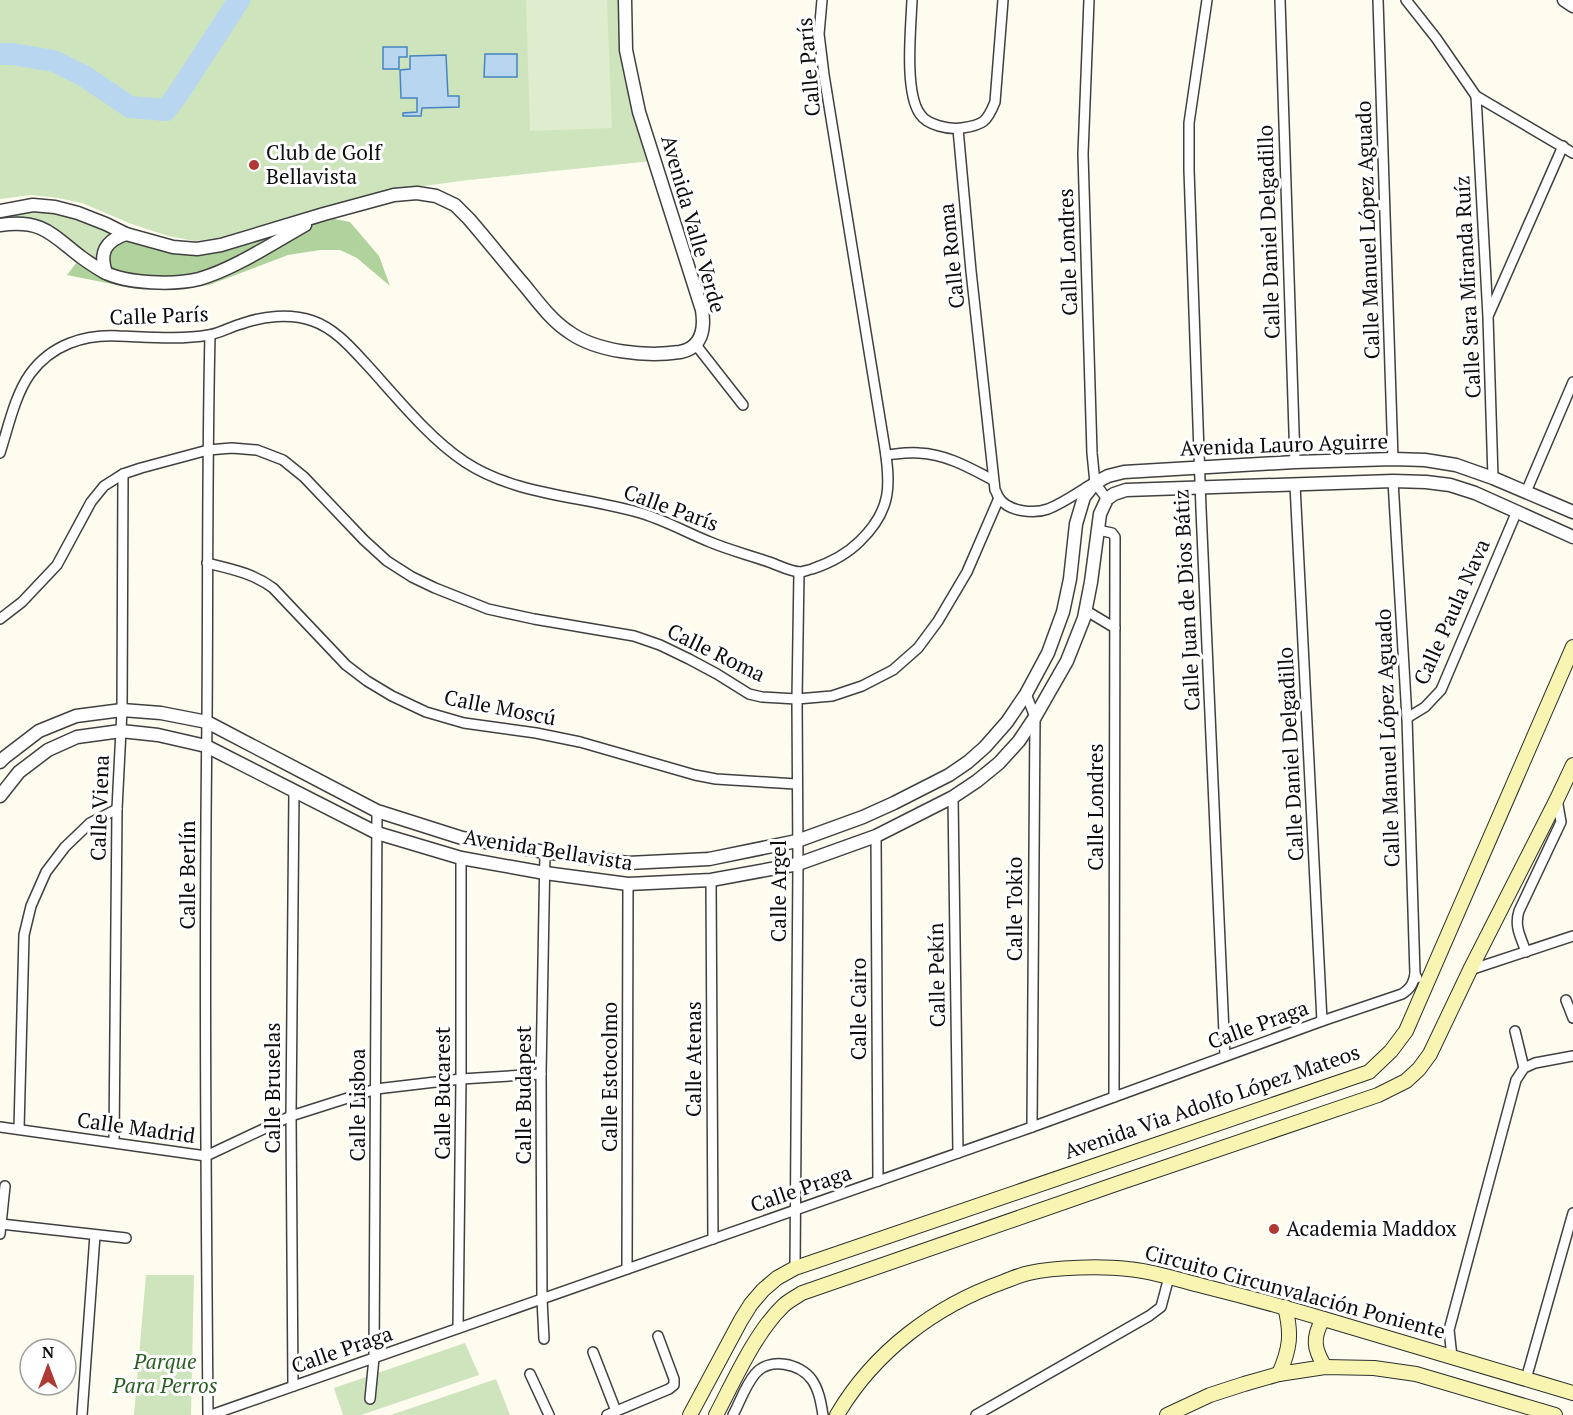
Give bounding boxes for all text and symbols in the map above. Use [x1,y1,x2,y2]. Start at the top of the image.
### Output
street label: Calle París [790,17,826,118]
street label: Calle Manuel López Aguado [1348,100,1386,360]
street label: Calle Daniel Delgadillo [1250,124,1286,340]
street label: Avenida Valle Verde [655,132,733,316]
place label: Club de Golf Bellavista [266,138,383,190]
marker: Club de Golf Bellavista [247,158,261,172]
street label: Calle Sara Miranda Ruíz [1447,175,1487,399]
street label: Calle Londres [1051,188,1083,316]
street label: Calle Roma [932,202,970,310]
street label: Calle París [109,299,209,331]
street label: Avenida Lauro Aguirre [1179,426,1388,462]
street label: Calle París [620,477,723,537]
street label: Calle Juan de Dios Bátiz [1166,488,1206,712]
street label: Calle Paula Nava [1406,534,1496,689]
street label: Calle Manuel López Aguado [1368,608,1406,868]
street label: Calle Roma [663,616,770,688]
street label: Calle Daniel Delgadillo [1270,646,1310,862]
street label: Calle Moscú [442,682,558,732]
street label: Calle Londres [1081,743,1109,871]
street label: Calle Viena [83,754,115,861]
street label: Calle Berlín [173,820,201,930]
street label: Avenida Bellavista [462,822,635,876]
street label: Calle Argel [764,840,792,942]
street label: Calle Tokio [1000,857,1028,961]
street label: Calle Pekín [921,922,951,1028]
street label: Calle Cairo [844,958,872,1060]
street label: Calle Praga [1203,993,1312,1055]
street label: Calle Atenas [679,1001,707,1117]
street label: Calle Estocolmo [595,1002,623,1152]
street label: Calle Bruselas [258,1022,286,1154]
street label: Calle Budapest [509,1025,537,1165]
street label: Calle Bucarest [428,1026,456,1160]
street label: Avenida Via Adolfo López Mateos [1060,1037,1363,1165]
street label: Calle Lisboa [343,1048,371,1162]
street label: Calle Madrid [75,1105,197,1149]
street label: Calle Praga [746,1158,855,1218]
place label: Academia Maddox [1286,1214,1457,1242]
marker: Academia Maddox [1267,1222,1281,1236]
street label: Circuito Circunvalación Poniente [1142,1237,1449,1345]
street label: Calle Praga [287,1319,396,1379]
north arrow [18,1337,78,1397]
text: N [42,1341,54,1363]
park label: Parque Para Perros [112,1347,218,1399]

